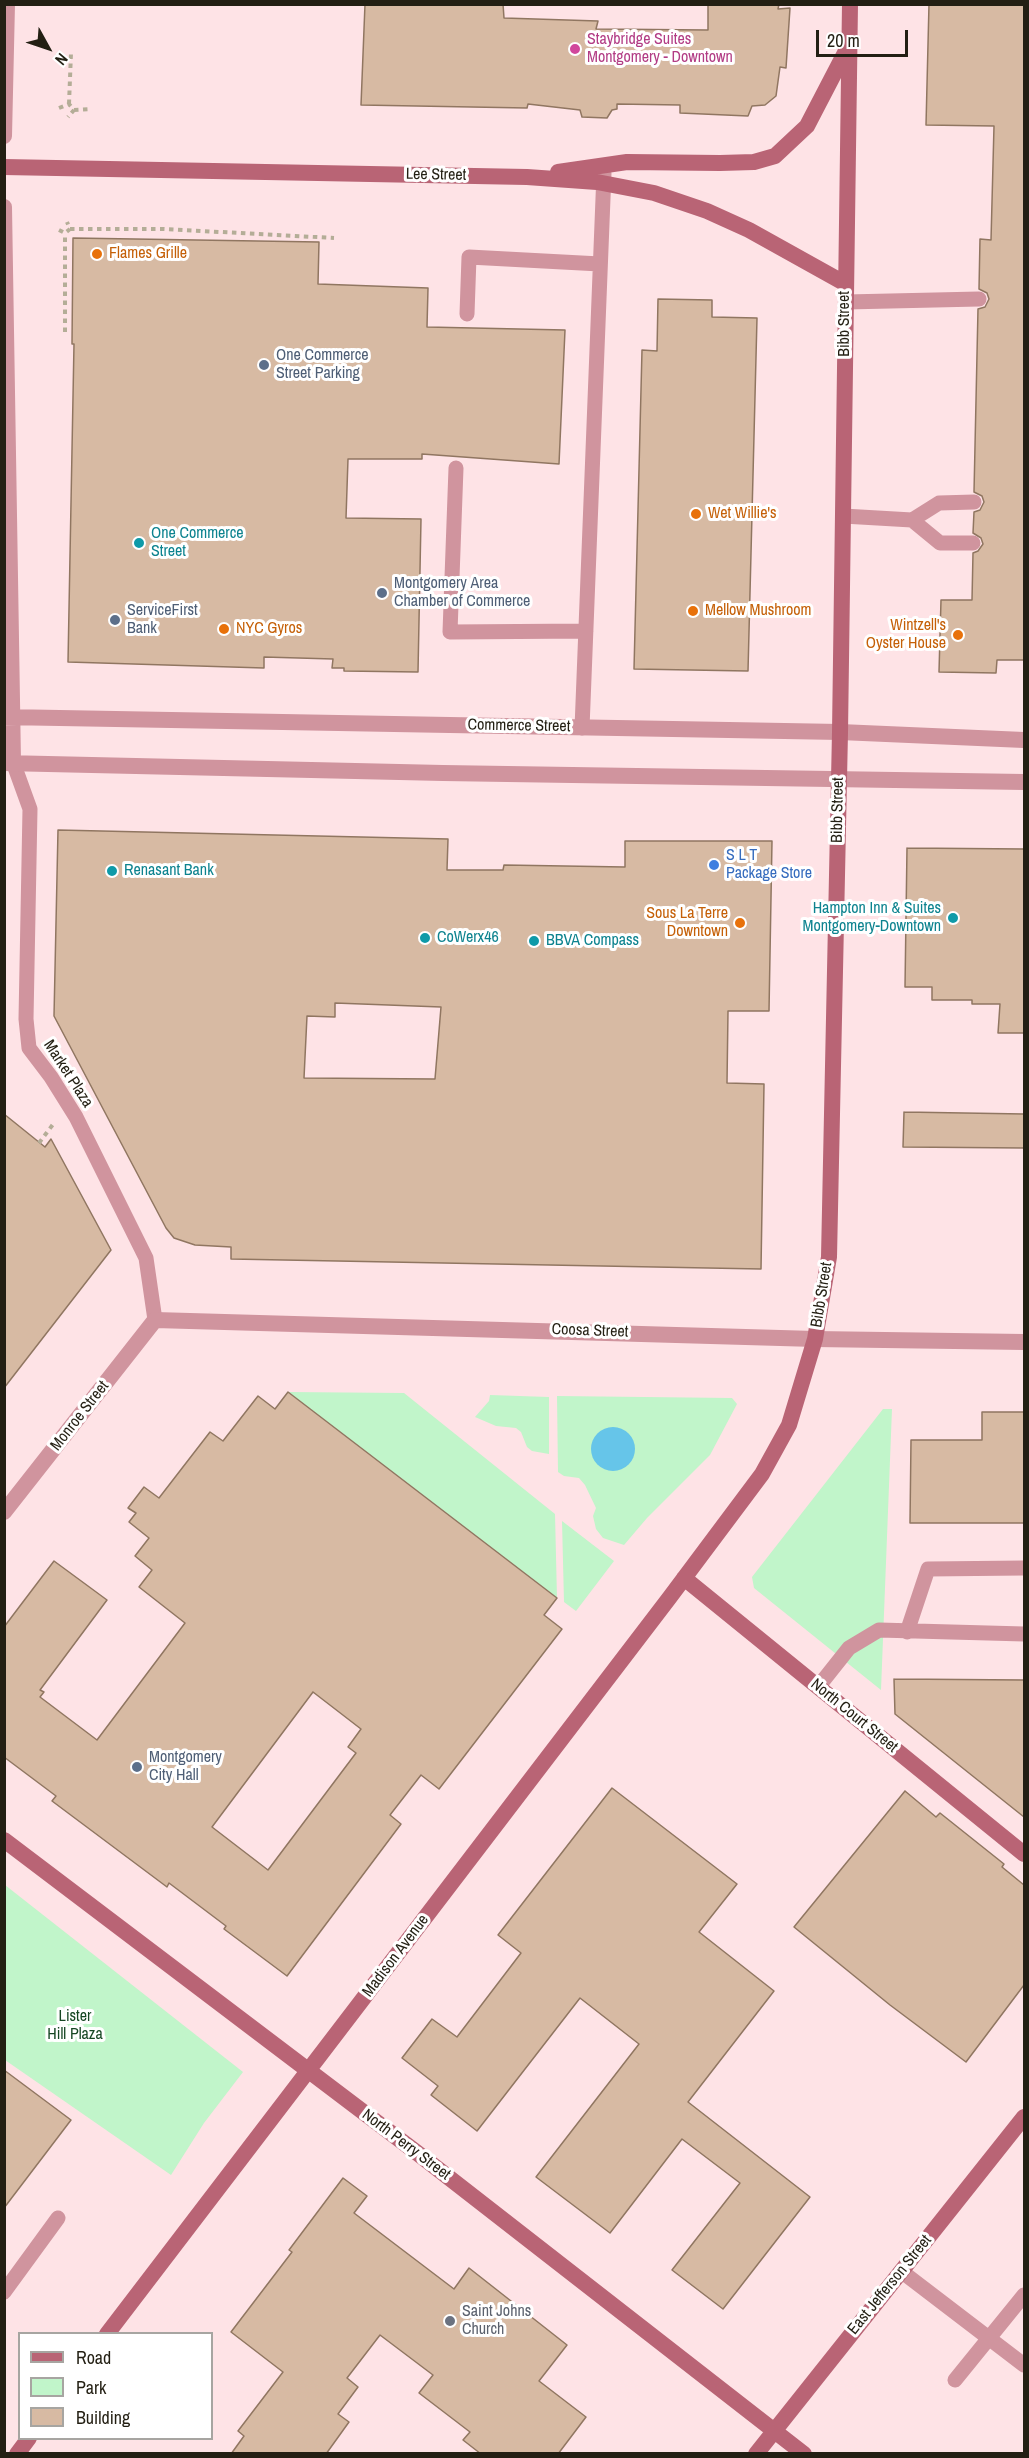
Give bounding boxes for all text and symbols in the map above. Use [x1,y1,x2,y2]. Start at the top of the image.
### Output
north arrow [18,18,78,78]
scale bar [819,18,910,56]
text: 20 m [827,28,860,53]
place label: Staybridge Suites Montgomery - Downtown [587,30,733,68]
marker: Staybridge Suites Montgomery - Downtown [568,42,582,56]
text: N [50,49,73,70]
street label: Lee Street [406,165,466,185]
place label: Flames Grille [109,244,187,264]
marker: Flames Grille [90,247,104,261]
street label: Bibb Street [835,291,855,357]
place label: One Commerce Street Parking [276,346,369,384]
marker: One Commerce Street Parking [257,358,271,372]
place label: Wet Willie's [708,504,777,524]
marker: Wet Willie's [689,507,703,521]
place label: One Commerce Street [151,524,244,562]
marker: One Commerce Street [132,536,146,550]
place label: Montgomery Area Chamber of Commerce [394,574,530,612]
marker: Montgomery Area Chamber of Commerce [375,586,389,600]
place label: ServiceFirst Bank [127,601,198,639]
place label: Mellow Mushroom [705,601,811,621]
marker: Mellow Mushroom [686,604,700,618]
marker: ServiceFirst Bank [108,613,122,627]
place label: Wintzell's Oyster House [866,616,946,654]
place label: NYC Gyros [236,619,302,639]
marker: NYC Gyros [217,622,231,636]
marker: Wintzell's Oyster House [951,628,965,642]
street label: Commerce Street [467,716,571,736]
street label: Bibb Street [828,777,848,843]
place label: S L T Package Store [726,846,812,884]
marker: S L T Package Store [707,858,721,872]
place label: Renasant Bank [124,861,214,881]
marker: Renasant Bank [105,864,119,878]
place label: Hampton Inn & Suites Montgomery-Downtown [802,899,941,937]
place label: Sous La Terre Downtown [646,904,728,942]
marker: Hampton Inn & Suites Montgomery-Downtown [946,911,960,925]
marker: Sous La Terre Downtown [733,916,747,930]
place label: CoWerx46 [437,928,499,948]
marker: CoWerx46 [418,931,432,945]
place label: BBVA Compass [546,931,639,951]
marker: BBVA Compass [527,934,541,948]
street label: Market Plaza [39,1037,97,1111]
street label: Bibb Street [807,1261,837,1329]
street label: Coosa Street [551,1320,629,1342]
street label: Monroe Street [47,1377,113,1455]
street label: North Court Street [807,1675,901,1757]
place label: Montgomery City Hall [149,1748,222,1786]
marker: Montgomery City Hall [130,1760,144,1774]
street label: Madison Avenue [359,1911,433,2001]
park label: Lister Hill Plaza [47,2007,103,2045]
street label: North Perry Street [358,2106,454,2184]
street label: East Jefferson Street [844,2231,936,2339]
place label: Saint Johns Church [462,2302,531,2340]
marker: Saint Johns Church [443,2314,457,2328]
legend [18,2332,213,2440]
text: Road [76,2345,111,2370]
text: Park [76,2375,106,2400]
text: Building [76,2405,130,2430]

